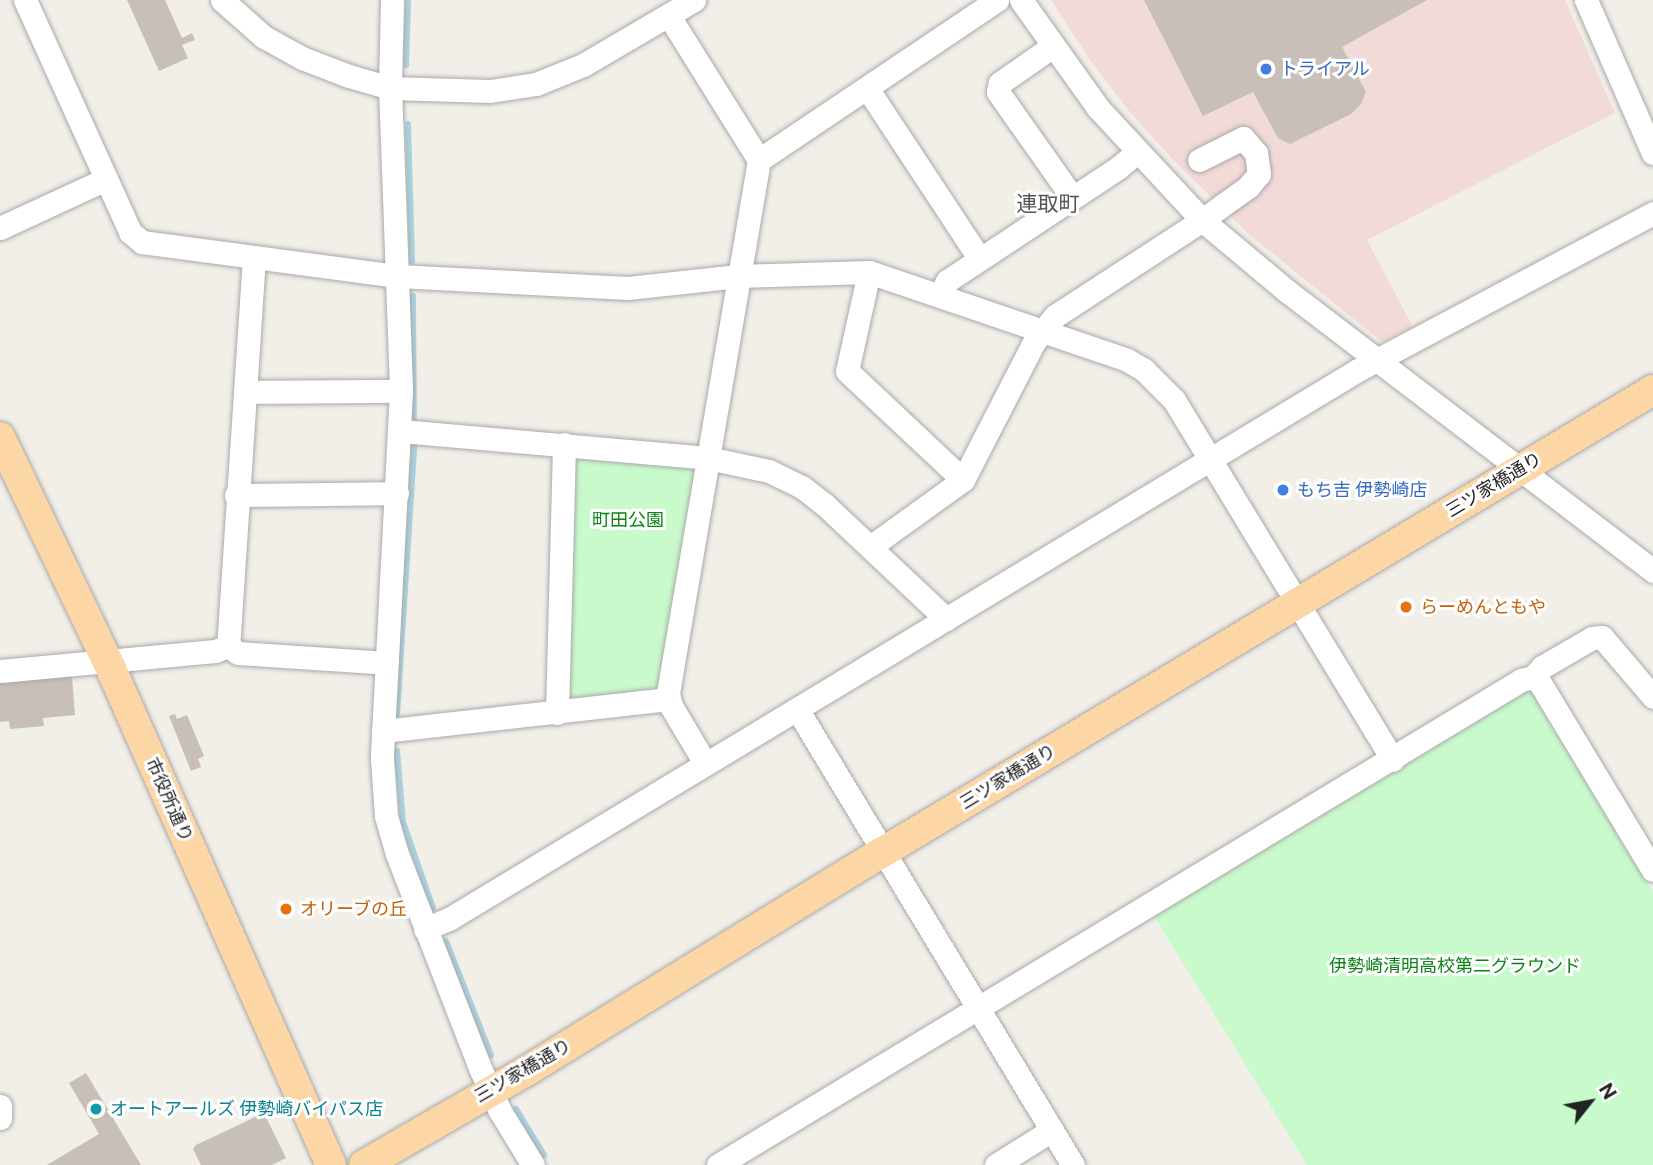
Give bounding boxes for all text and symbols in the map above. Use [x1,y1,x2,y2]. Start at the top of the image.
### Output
place label: トライアル [1280,58,1370,80]
marker: トライアル [1258,61,1274,77]
district label: 連取町 [1017,191,1079,217]
street label: 三ツ家橋通り [1442,448,1546,522]
place label: もち吉 伊勢崎店 [1297,479,1427,501]
marker: もち吉 伊勢崎店 [1275,482,1291,498]
park label: 町田公園 [592,509,664,531]
place label: らーめんともや [1420,596,1546,618]
marker: らーめんともや [1398,599,1414,615]
street label: 三ツ家橋通り [956,740,1060,814]
street label: 市役所通り [141,754,197,846]
place label: オリーブの丘 [300,898,408,920]
marker: オリーブの丘 [278,901,294,917]
park label: 伊勢崎清明高校第二グラウンド [1329,955,1581,977]
street label: 三ツ家橋通り [471,1035,575,1107]
north arrow [1555,1067,1625,1137]
text: N [1595,1079,1621,1103]
place label: オートアールズ 伊勢崎バイパス店 [110,1098,383,1120]
marker: オートアールズ 伊勢崎バイパス店 [88,1101,104,1117]

